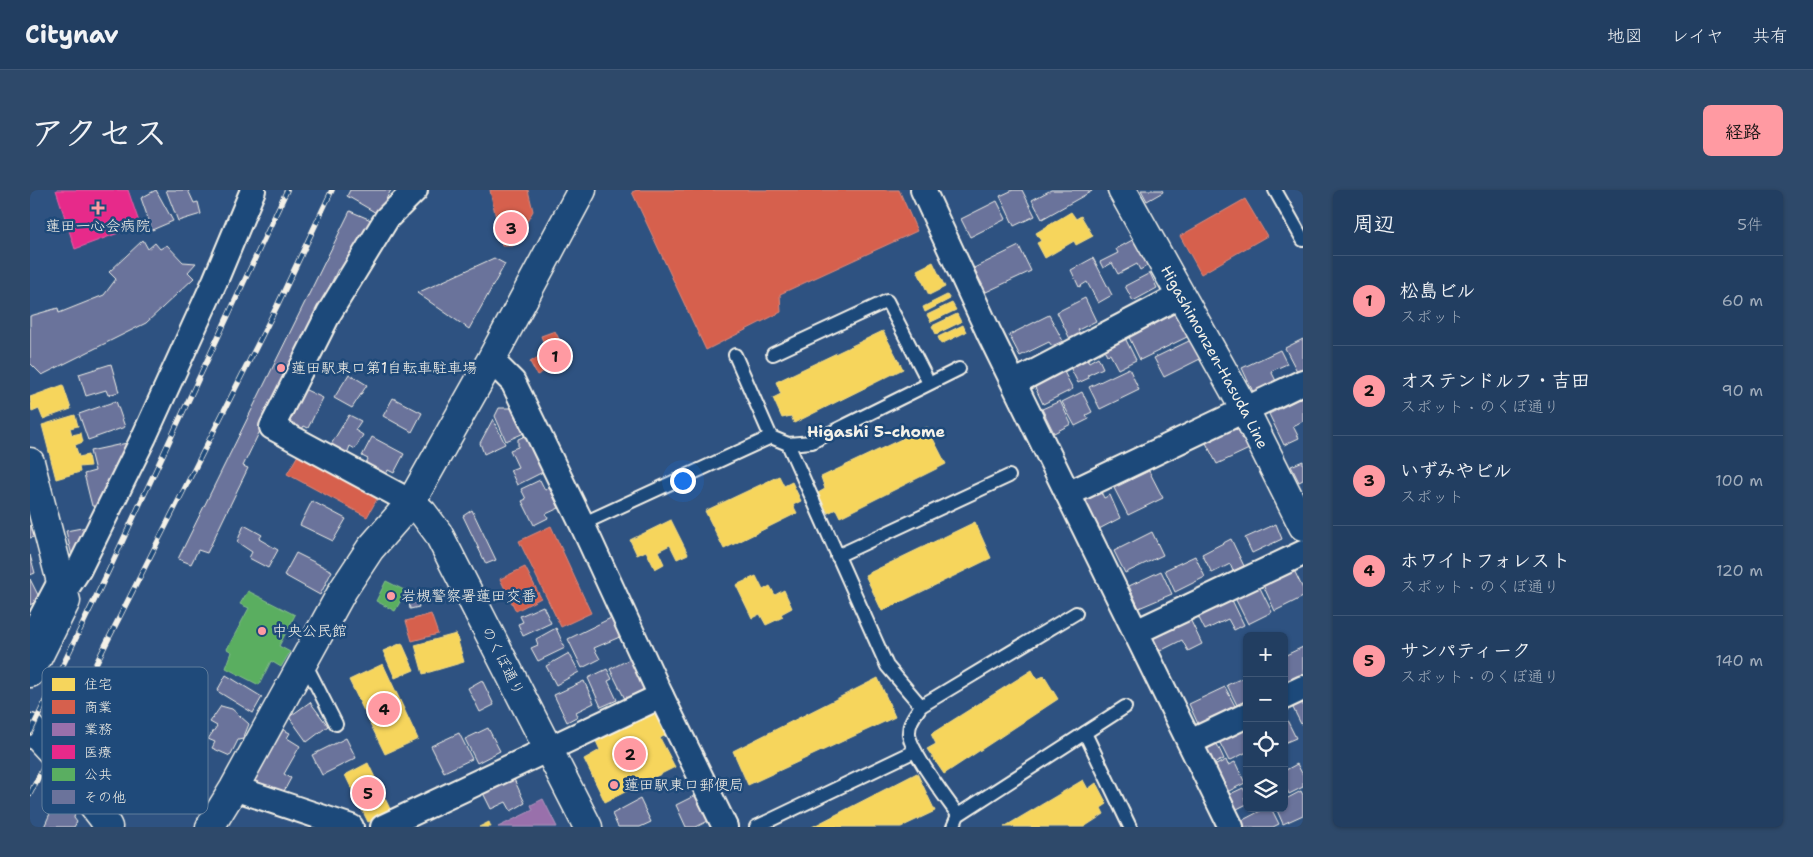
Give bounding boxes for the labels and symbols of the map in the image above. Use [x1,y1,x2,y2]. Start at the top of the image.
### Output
marker: 蓮田一心会病院 [91,201,105,215]
pin: 3 [495,209,527,247]
place label: 蓮田一心会病院 [45,216,151,236]
street label: Higashimonzen-Hasuda Line [1156,262,1273,452]
pin: 1 [539,337,571,375]
place label: 蓮田駅東口第1自転車駐車場 [291,358,477,378]
marker: 蓮田駅東口第1自転車駐車場 [275,362,287,374]
district label: Higashi 5-chome [807,421,946,442]
your location [670,468,696,494]
place label: 岩槻警察署蓮田交番 [401,586,536,606]
marker: 岩槻警察署蓮田交番 [385,590,397,602]
place label: 中央公民館 [272,621,347,641]
street label: のくぼ通り [477,623,529,699]
marker: 中央公民館 [256,625,268,637]
legend [42,667,208,814]
text: 住宅 [84,675,112,693]
pin: 4 [368,690,400,728]
text: 商業 [84,698,112,716]
text: 業務 [84,720,112,738]
pin: 2 [614,735,646,773]
text: 医療 [84,743,112,761]
text: 公共 [84,765,112,783]
pin: 5 [352,774,384,812]
place label: 蓮田駅東口郵便局 [624,775,744,795]
marker: 蓮田駅東口郵便局 [608,779,620,791]
text: その他 [84,788,126,806]

